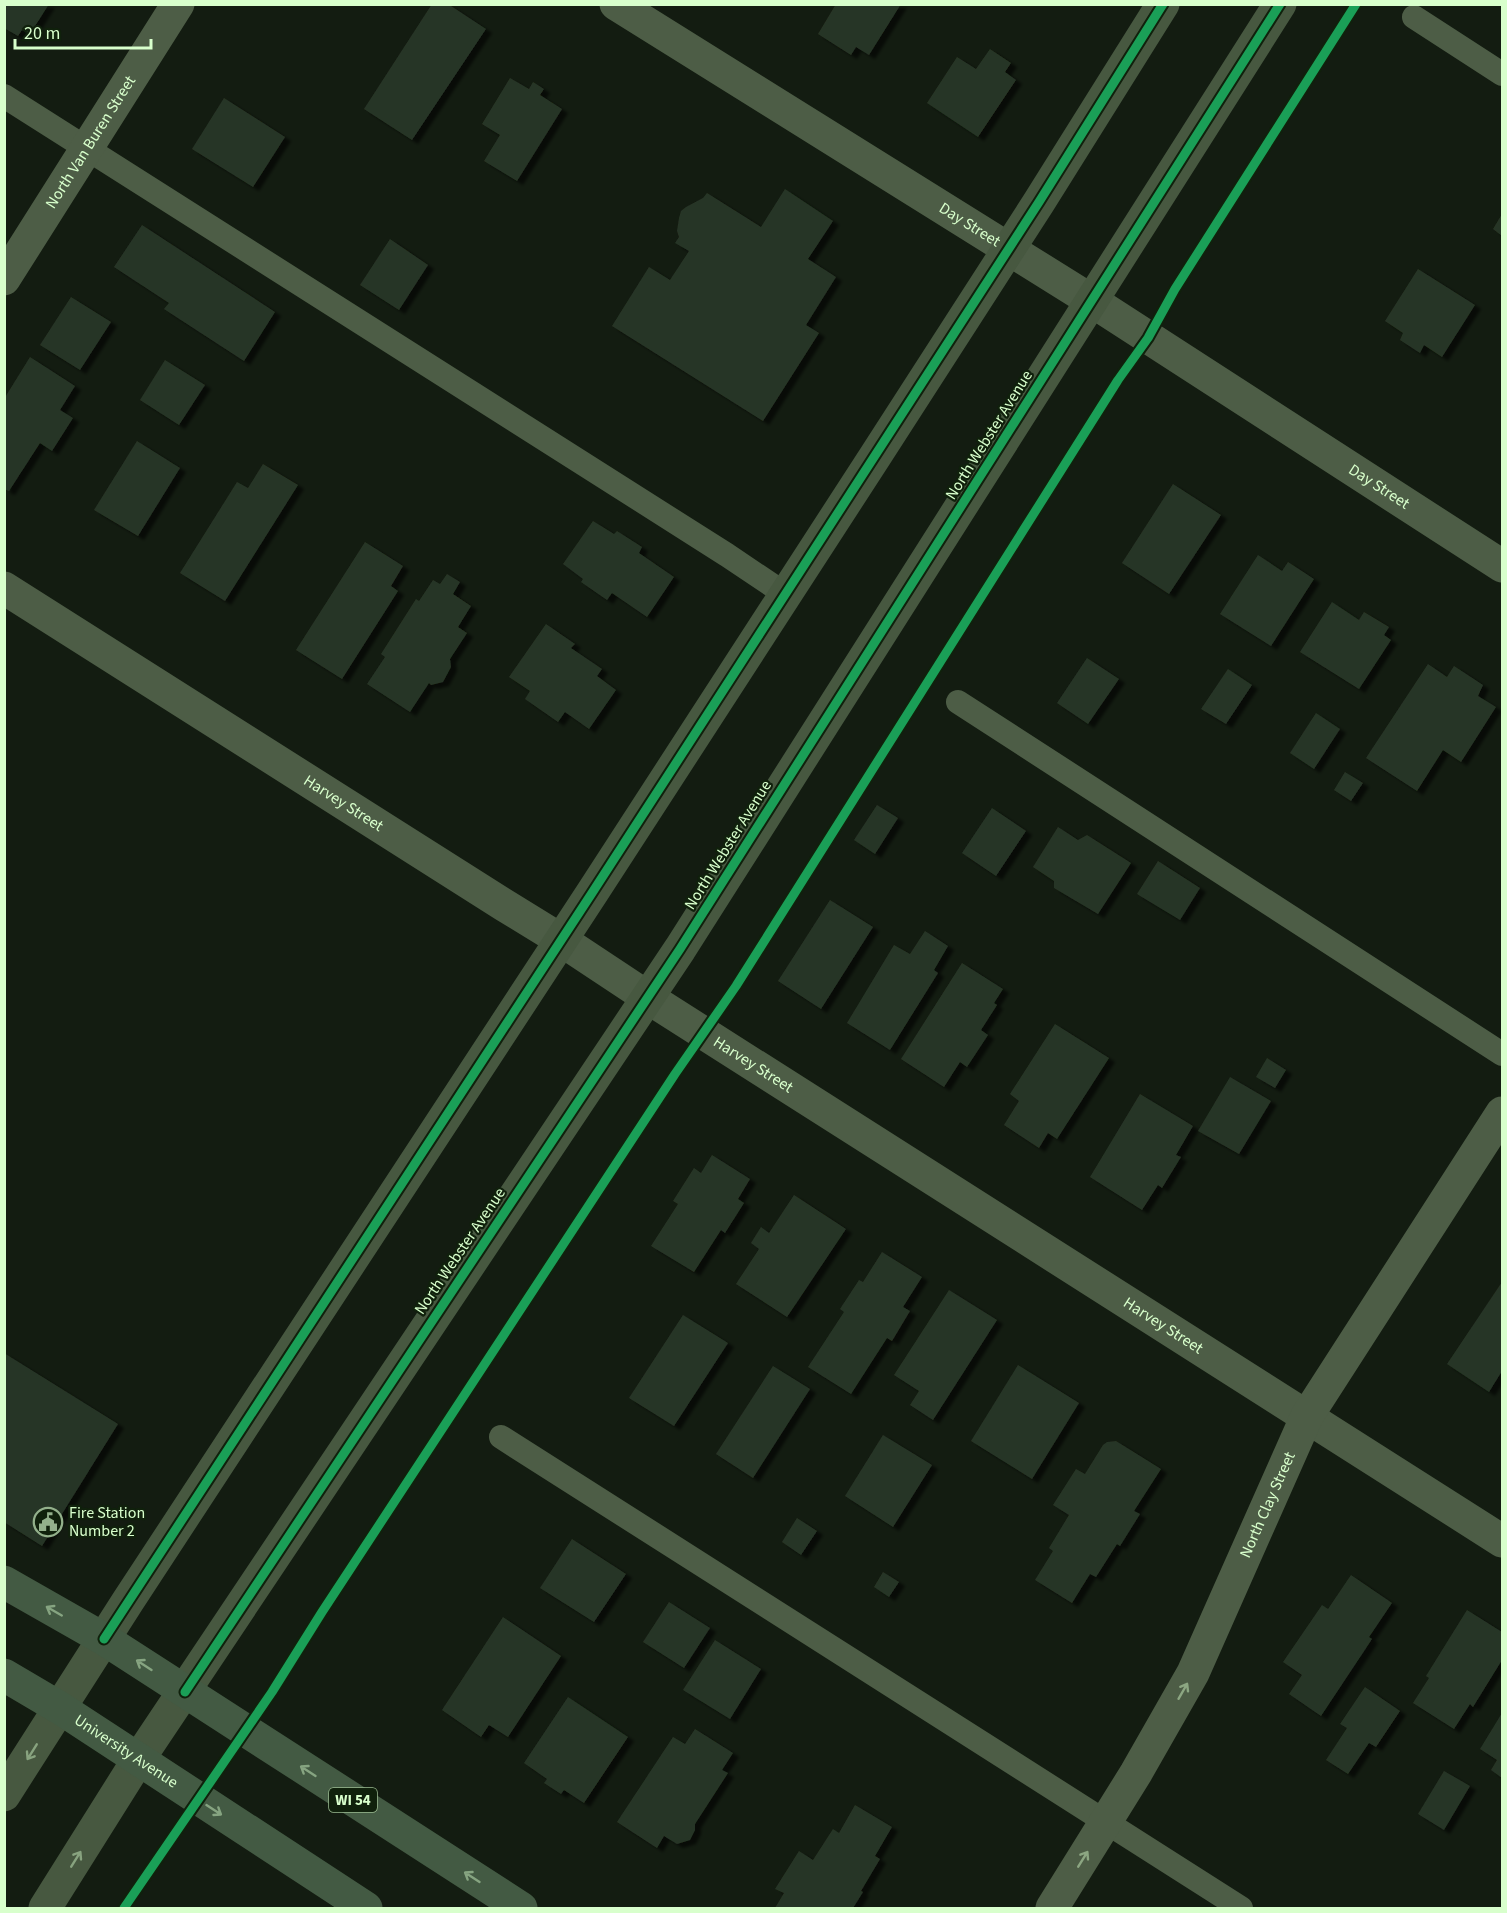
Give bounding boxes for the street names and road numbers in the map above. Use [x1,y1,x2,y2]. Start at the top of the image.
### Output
street label: North Van Buren Street [40,71,141,213]
street label: Day Street [935,197,1005,253]
street label: North Webster Avenue [940,366,1038,504]
street label: Day Street [1344,459,1415,515]
street label: Harvey Street [299,770,388,837]
street label: North Webster Avenue [679,776,777,914]
street label: Harvey Street [709,1031,798,1099]
street label: North Webster Avenue [409,1183,511,1319]
street label: Harvey Street [1119,1292,1208,1359]
street label: North Clay Street [1234,1448,1301,1562]
street label: University Avenue [70,1709,182,1793]
road number: WI 54 [329,1788,377,1812]

